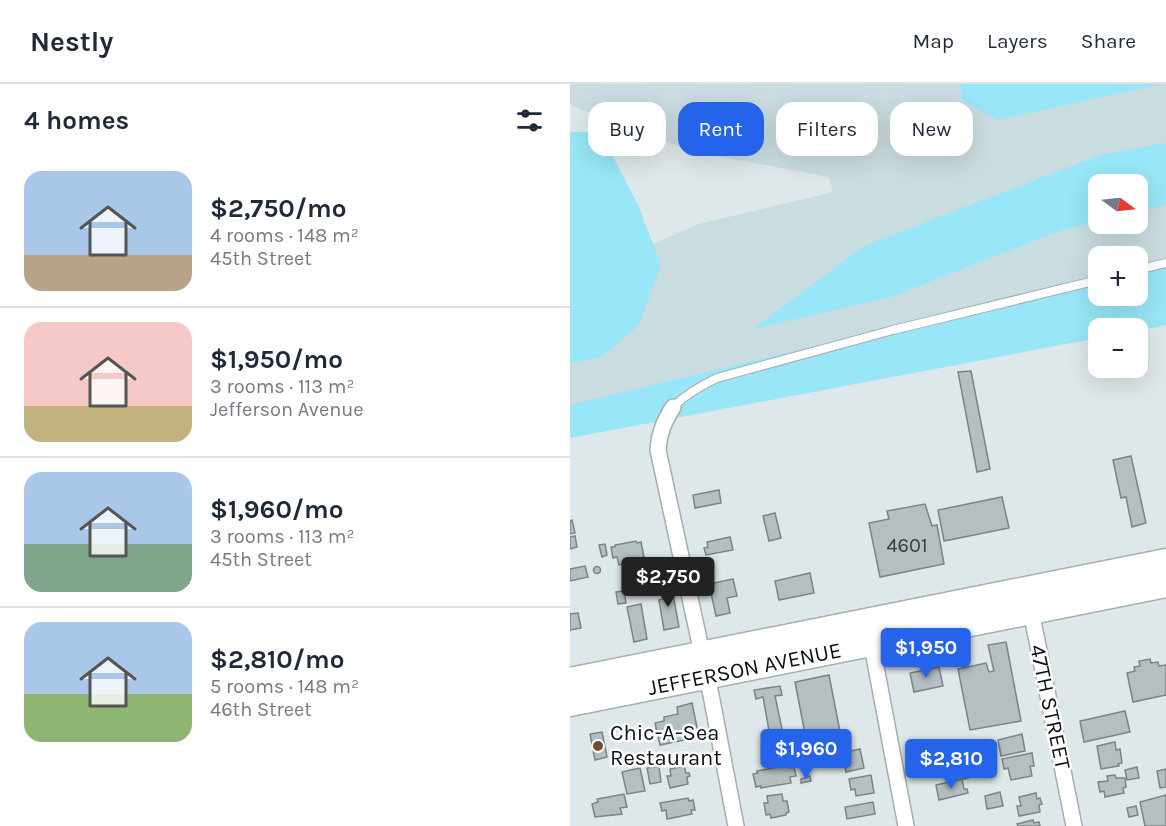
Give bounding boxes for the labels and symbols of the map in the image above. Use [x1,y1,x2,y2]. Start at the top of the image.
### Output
north arrow [1088,174,1148,234]
house number: 4601 [886,534,928,557]
pin: $2,750 [619,557,717,608]
pin: $1,950 [877,628,975,679]
street label: JEFFERSON AVENUE [646,637,843,701]
street label: 47TH STREET [1024,642,1076,772]
place label: Chic-A-Sea Restaurant [610,720,722,771]
pin: $1,960 [757,729,855,780]
marker: Chic-A-Sea Restaurant [591,739,605,753]
pin: $2,810 [902,739,1000,790]

